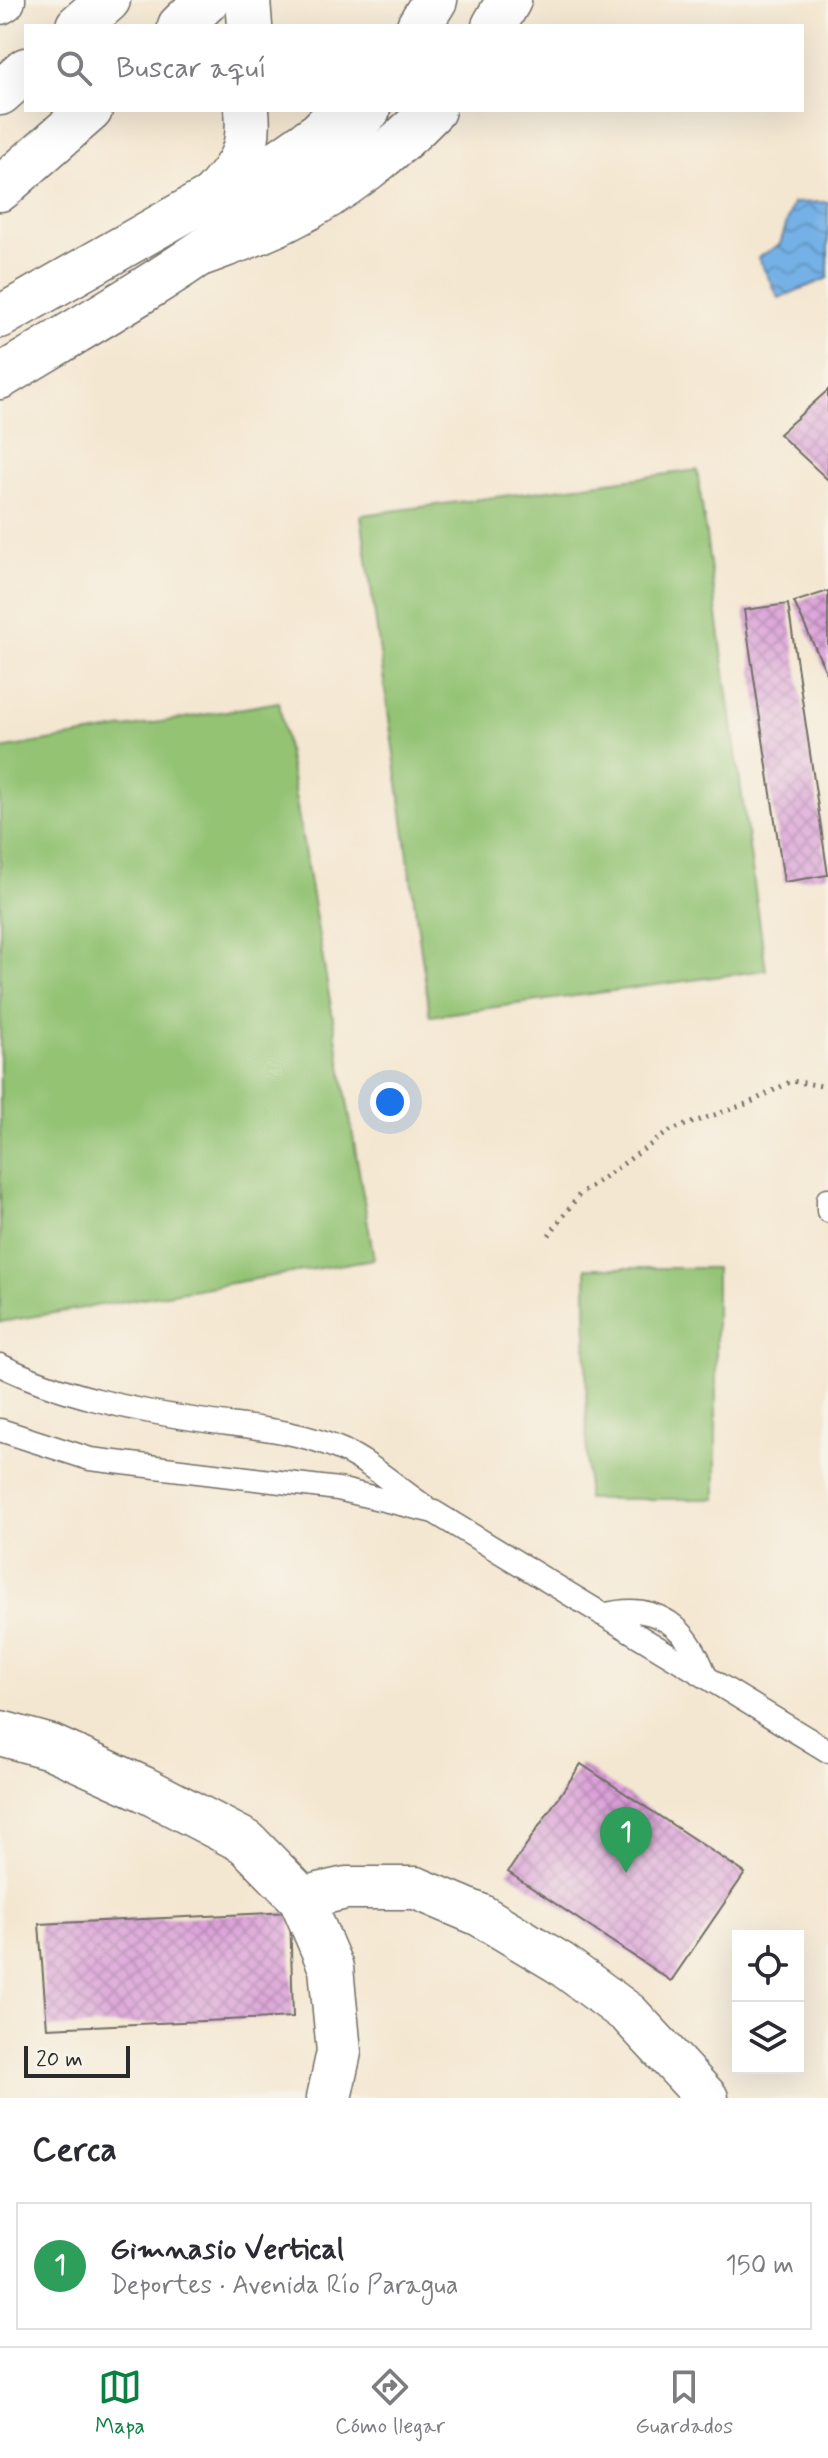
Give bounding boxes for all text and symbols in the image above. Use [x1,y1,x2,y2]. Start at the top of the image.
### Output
search box [24,24,804,112]
icon: search [52,46,96,90]
text: Buscar aquí [116,49,267,88]
your location [370,1082,410,1122]
pin: 1 [600,1807,652,1873]
map controls [732,1930,804,2074]
button: locate [732,1930,804,2002]
button: layers [732,2002,804,2074]
scale bar [24,2042,130,2078]
text: 20 m [36,2046,83,2074]
text: Cerca [32,2128,117,2173]
text: Gimnasio Vertical [110,2230,344,2269]
text: 1 [54,2249,66,2283]
text: 150 m [725,2249,794,2283]
text: Deportes · Avenida Río Paragua [110,2269,459,2303]
tab: Mapa [95,2365,145,2441]
tab: Cómo llegar [335,2365,445,2441]
tab: Guardados [635,2365,733,2441]

